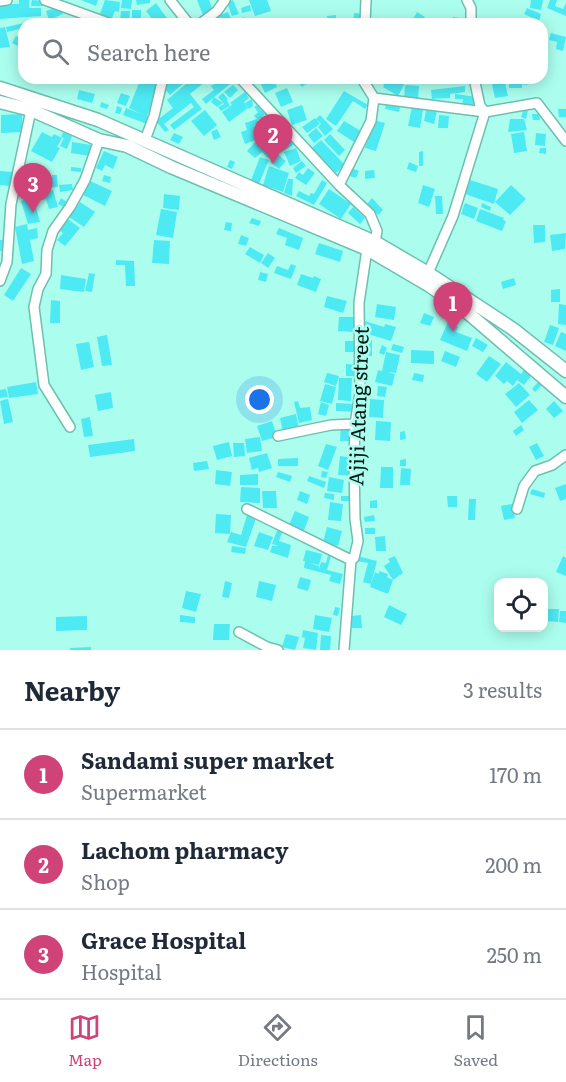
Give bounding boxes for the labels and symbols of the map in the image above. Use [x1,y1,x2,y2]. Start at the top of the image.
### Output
pin: 2 [254,114,292,164]
pin: 3 [14,164,52,213]
pin: 1 [434,282,472,332]
street label: Ajiji Atang street [339,326,375,486]
your location [245,385,274,414]

